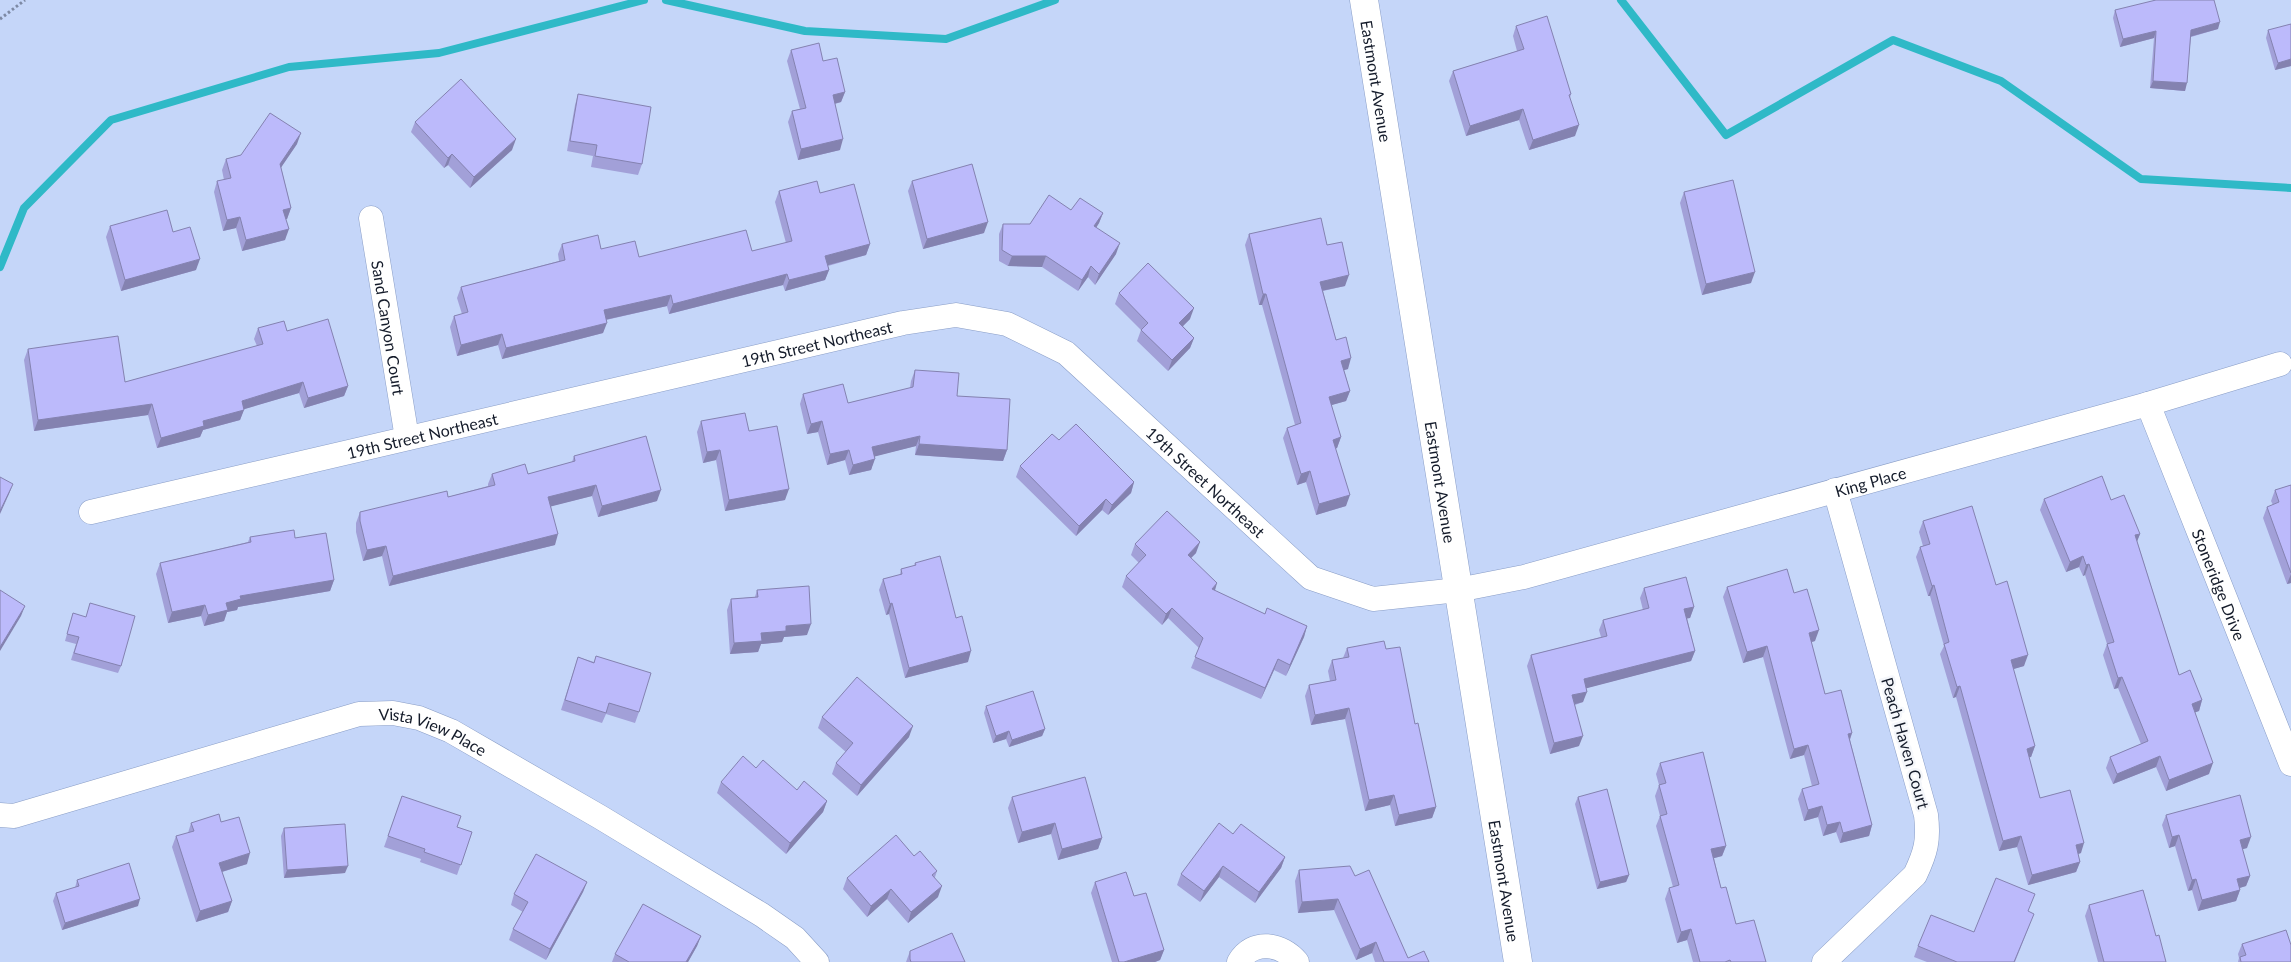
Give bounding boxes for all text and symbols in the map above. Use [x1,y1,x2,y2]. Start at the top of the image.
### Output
street label: Eastmont Avenue [1358,19,1396,143]
street label: Sand Canyon Court [369,259,409,397]
street label: 19th Street Northeast [739,316,894,370]
street label: 19th Street Northeast [345,408,500,462]
street label: Eastmont Avenue [1422,420,1460,544]
street label: 19th Street Northeast [1143,422,1269,541]
street label: King Place [1833,462,1908,500]
street label: Stoneridge Drive [2189,526,2250,643]
street label: Peach Haven Court [1878,675,1934,811]
street label: Vista View Place [378,704,490,759]
street label: Eastmont Avenue [1486,818,1524,943]

